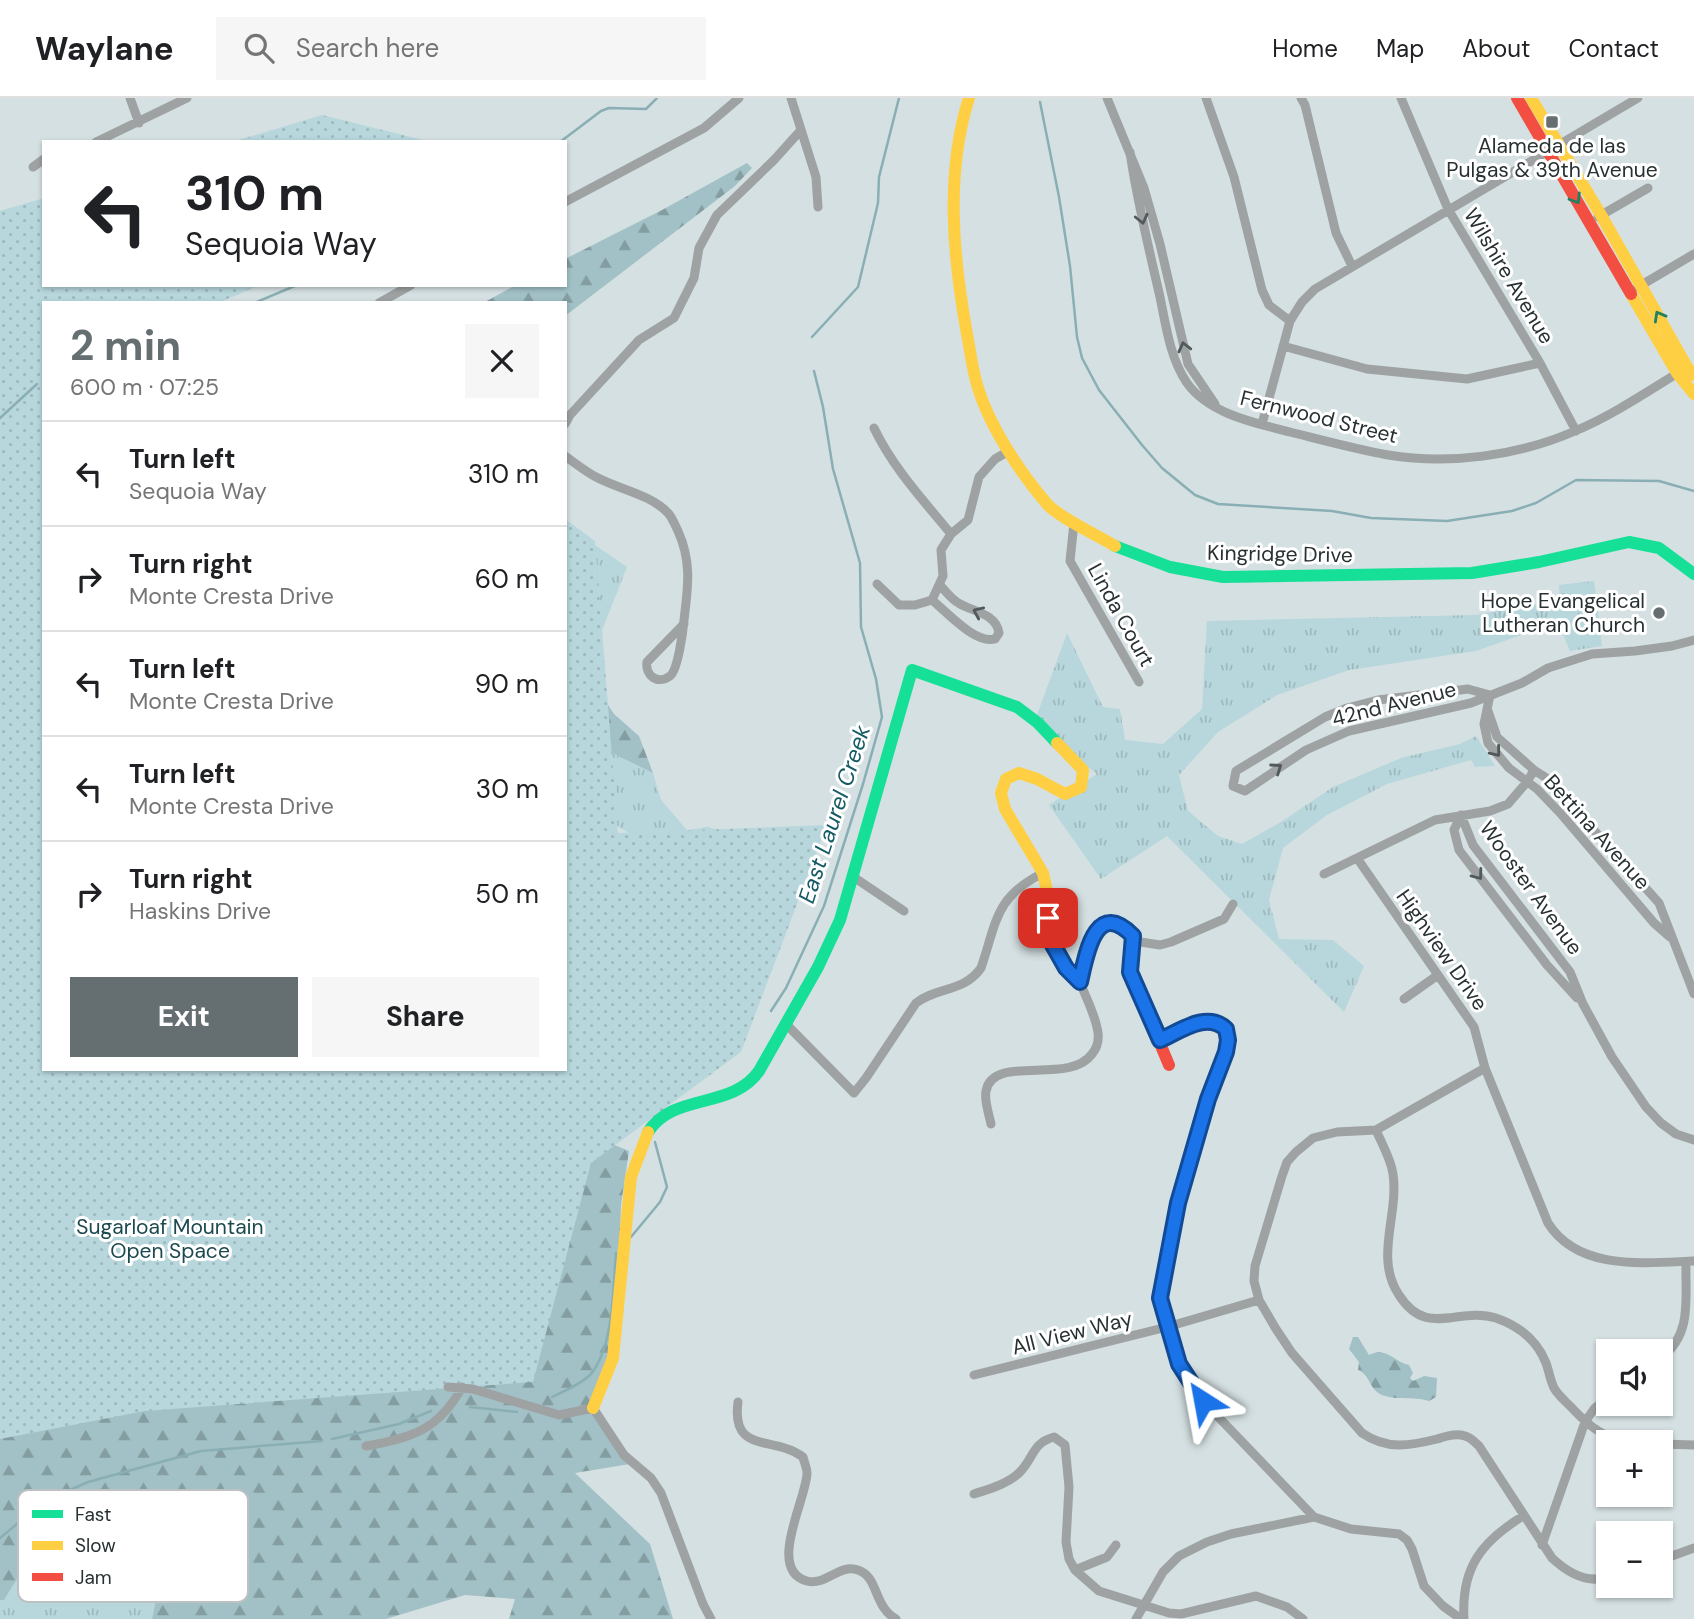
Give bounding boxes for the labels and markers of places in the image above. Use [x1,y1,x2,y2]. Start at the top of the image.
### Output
marker: Alameda de las Pulgas & 39th Avenue [1544,114,1560,130]
place label: Alameda de las Pulgas & 39th Avenue [1446,132,1658,184]
place label: Hope Evangelical Lutheran Church [1481,587,1645,639]
marker: Hope Evangelical Lutheran Church [1651,605,1667,621]
pin [1018,888,1078,948]

